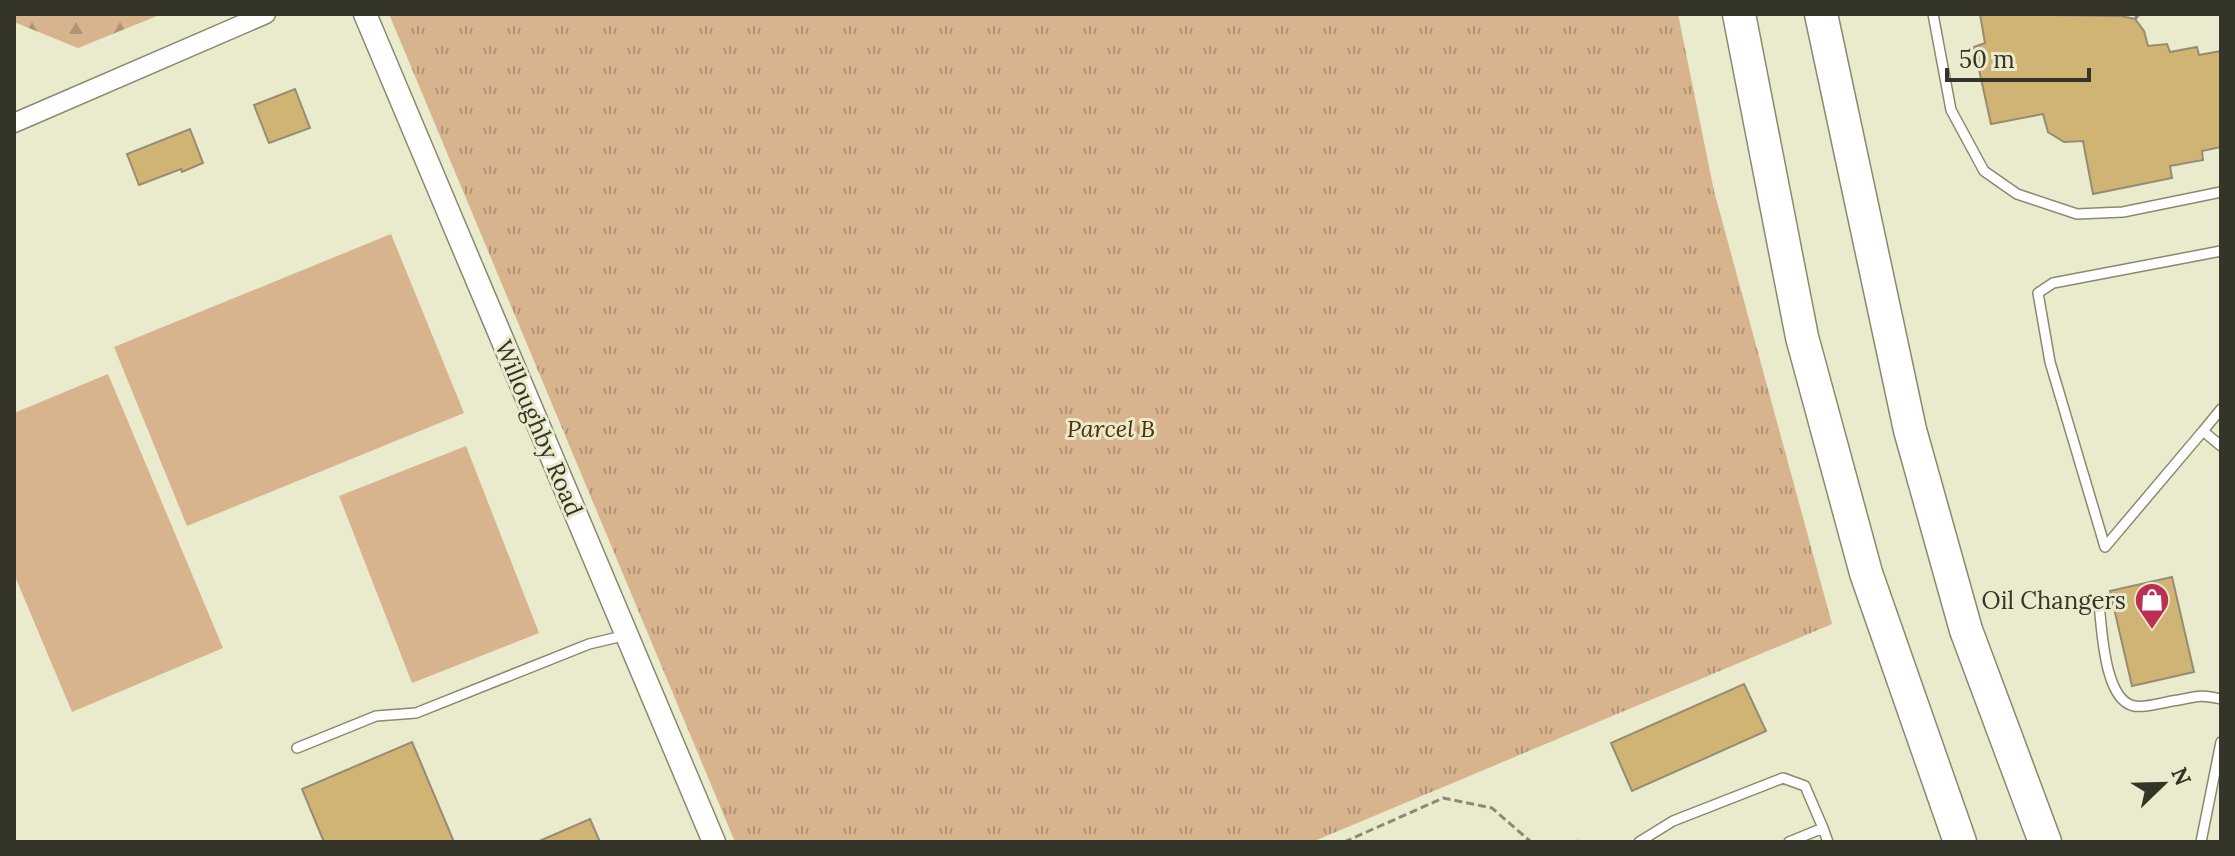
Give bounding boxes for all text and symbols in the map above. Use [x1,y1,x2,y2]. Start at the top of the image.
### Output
scale bar [1947,32,2089,82]
text: 50 m [1959,44,2015,75]
street label: Willoughby Road [488,335,590,521]
park label: Parcel B [1067,413,1155,444]
shop icon: Oil Changers [2133,581,2171,631]
place label: Oil Changers [1982,585,2126,616]
north arrow [2123,744,2203,824]
text: N [2165,763,2198,789]

